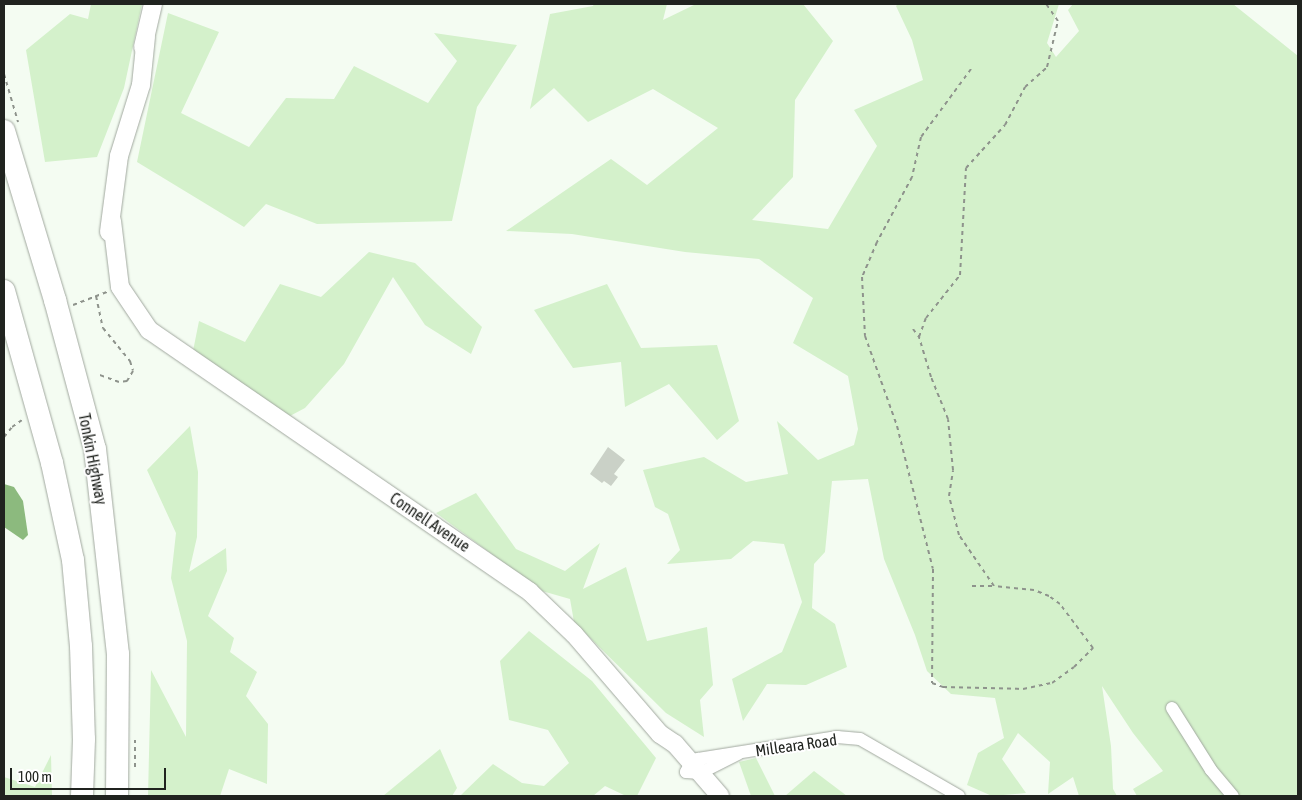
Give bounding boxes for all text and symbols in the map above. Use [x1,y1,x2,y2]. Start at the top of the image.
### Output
street label: Tonkin Highway [75,412,111,506]
street label: Connell Avenue [386,488,474,556]
street label: Milleara Road [754,730,838,760]
scale bar [12,758,169,790]
text: 100 m [18,768,52,785]

